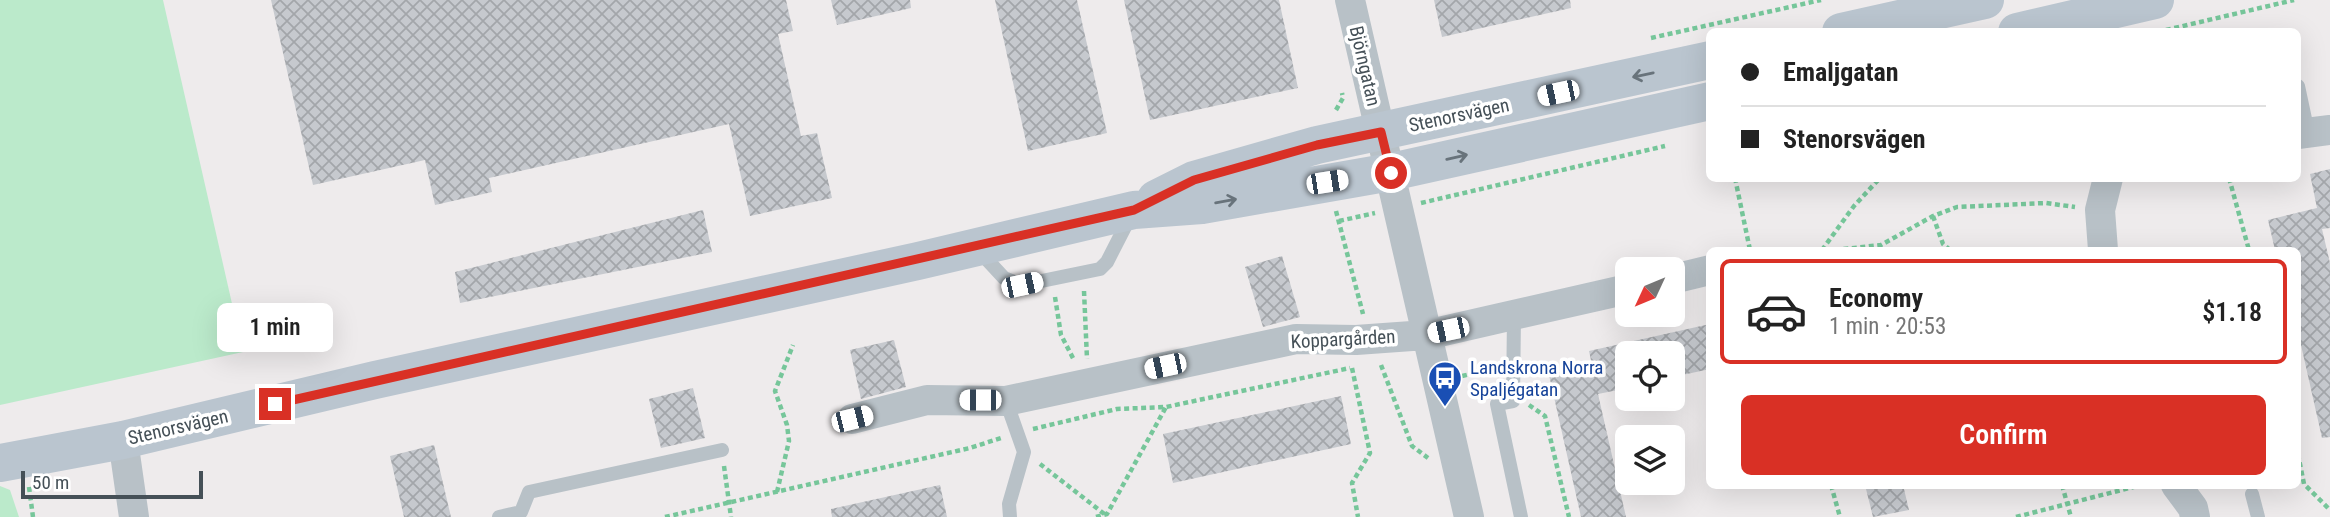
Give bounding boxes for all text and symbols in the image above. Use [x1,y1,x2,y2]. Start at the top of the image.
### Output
street label: Björngatan [1345,24,1385,108]
text: Emaljgatan [1783,57,1899,87]
one-way arrow [1632,68,1655,82]
car [1536,78,1581,108]
street label: Stenorsvägen [1407,93,1511,137]
text: Stenorsvägen [1783,124,1926,154]
one-way arrow [1445,150,1468,164]
route start [1375,157,1407,189]
car [1305,168,1350,196]
one-way arrow [1214,194,1237,207]
north arrow [1615,257,1685,327]
map controls [1615,257,1685,495]
car [1000,270,1045,300]
icon: car [1745,280,1808,343]
text: Economy [1829,283,1923,313]
text: $1.18 [2202,297,2262,327]
callout: 1 min [217,302,333,352]
text: 1 min · 20:53 [1829,313,1946,340]
text: 1 min [250,314,300,341]
car [1426,315,1471,345]
street label: Koppargården [1290,325,1396,353]
button: locate [1615,341,1685,411]
car [1143,351,1188,381]
place label: Landskrona Norra Spaljégatan [1470,356,1603,401]
bus stop icon: Landskrona Norra Spaljégatan [1426,359,1464,408]
route end [259,388,291,420]
car [960,390,1002,411]
button: Confirm [1741,395,2266,475]
street label: Stenorsvägen [126,404,230,450]
car [830,404,875,434]
button: layers [1615,425,1685,495]
scale bar [21,468,203,500]
text: 50 m [32,471,69,494]

